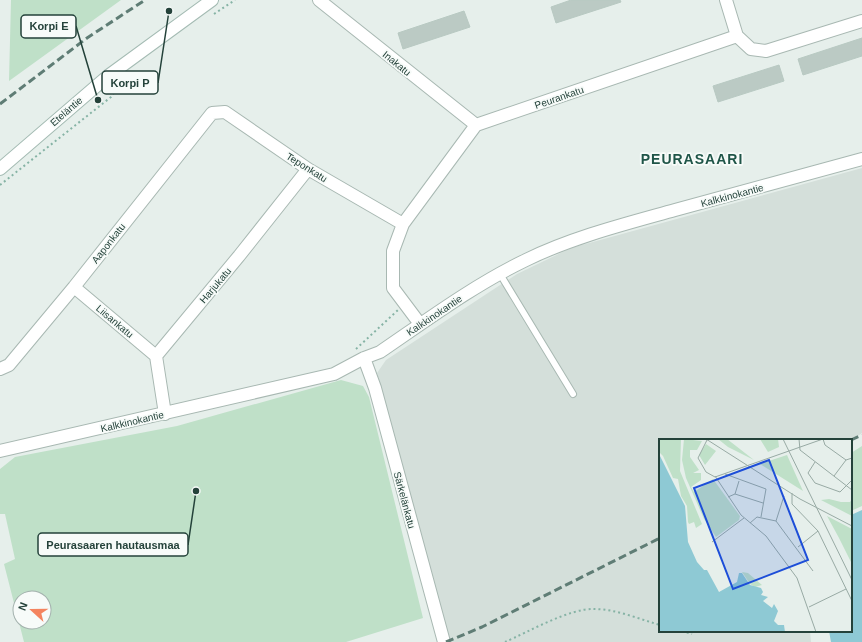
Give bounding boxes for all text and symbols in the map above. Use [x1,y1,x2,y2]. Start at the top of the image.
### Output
callout: Korpi E [21,15,76,38]
text: Korpi E [29,20,69,32]
street label: Inakatu [380,49,413,78]
callout: Korpi P [102,71,158,94]
text: Korpi P [110,77,150,89]
street label: Peurankatu [533,84,585,111]
street label: Eteläntie [48,94,85,128]
street label: Teponkatu [284,151,329,184]
district label: PEURASAARI [641,151,743,167]
street label: Kalkkinokantie [700,182,765,209]
street label: Aaponkatu [89,221,127,266]
street label: Harjukatu [197,265,233,305]
street label: Kalkkinokantie [404,293,464,338]
street label: Liisankatu [94,303,135,340]
street label: Kalkkinokantie [99,409,165,434]
inset map [659,439,852,632]
street label: Särkelänkatu [392,471,417,530]
callout: Peurasaaren hautausmaa [38,533,188,556]
text: Peurasaaren hautausmaa [46,539,181,551]
north arrow [12,590,52,630]
text: N [16,601,30,612]

